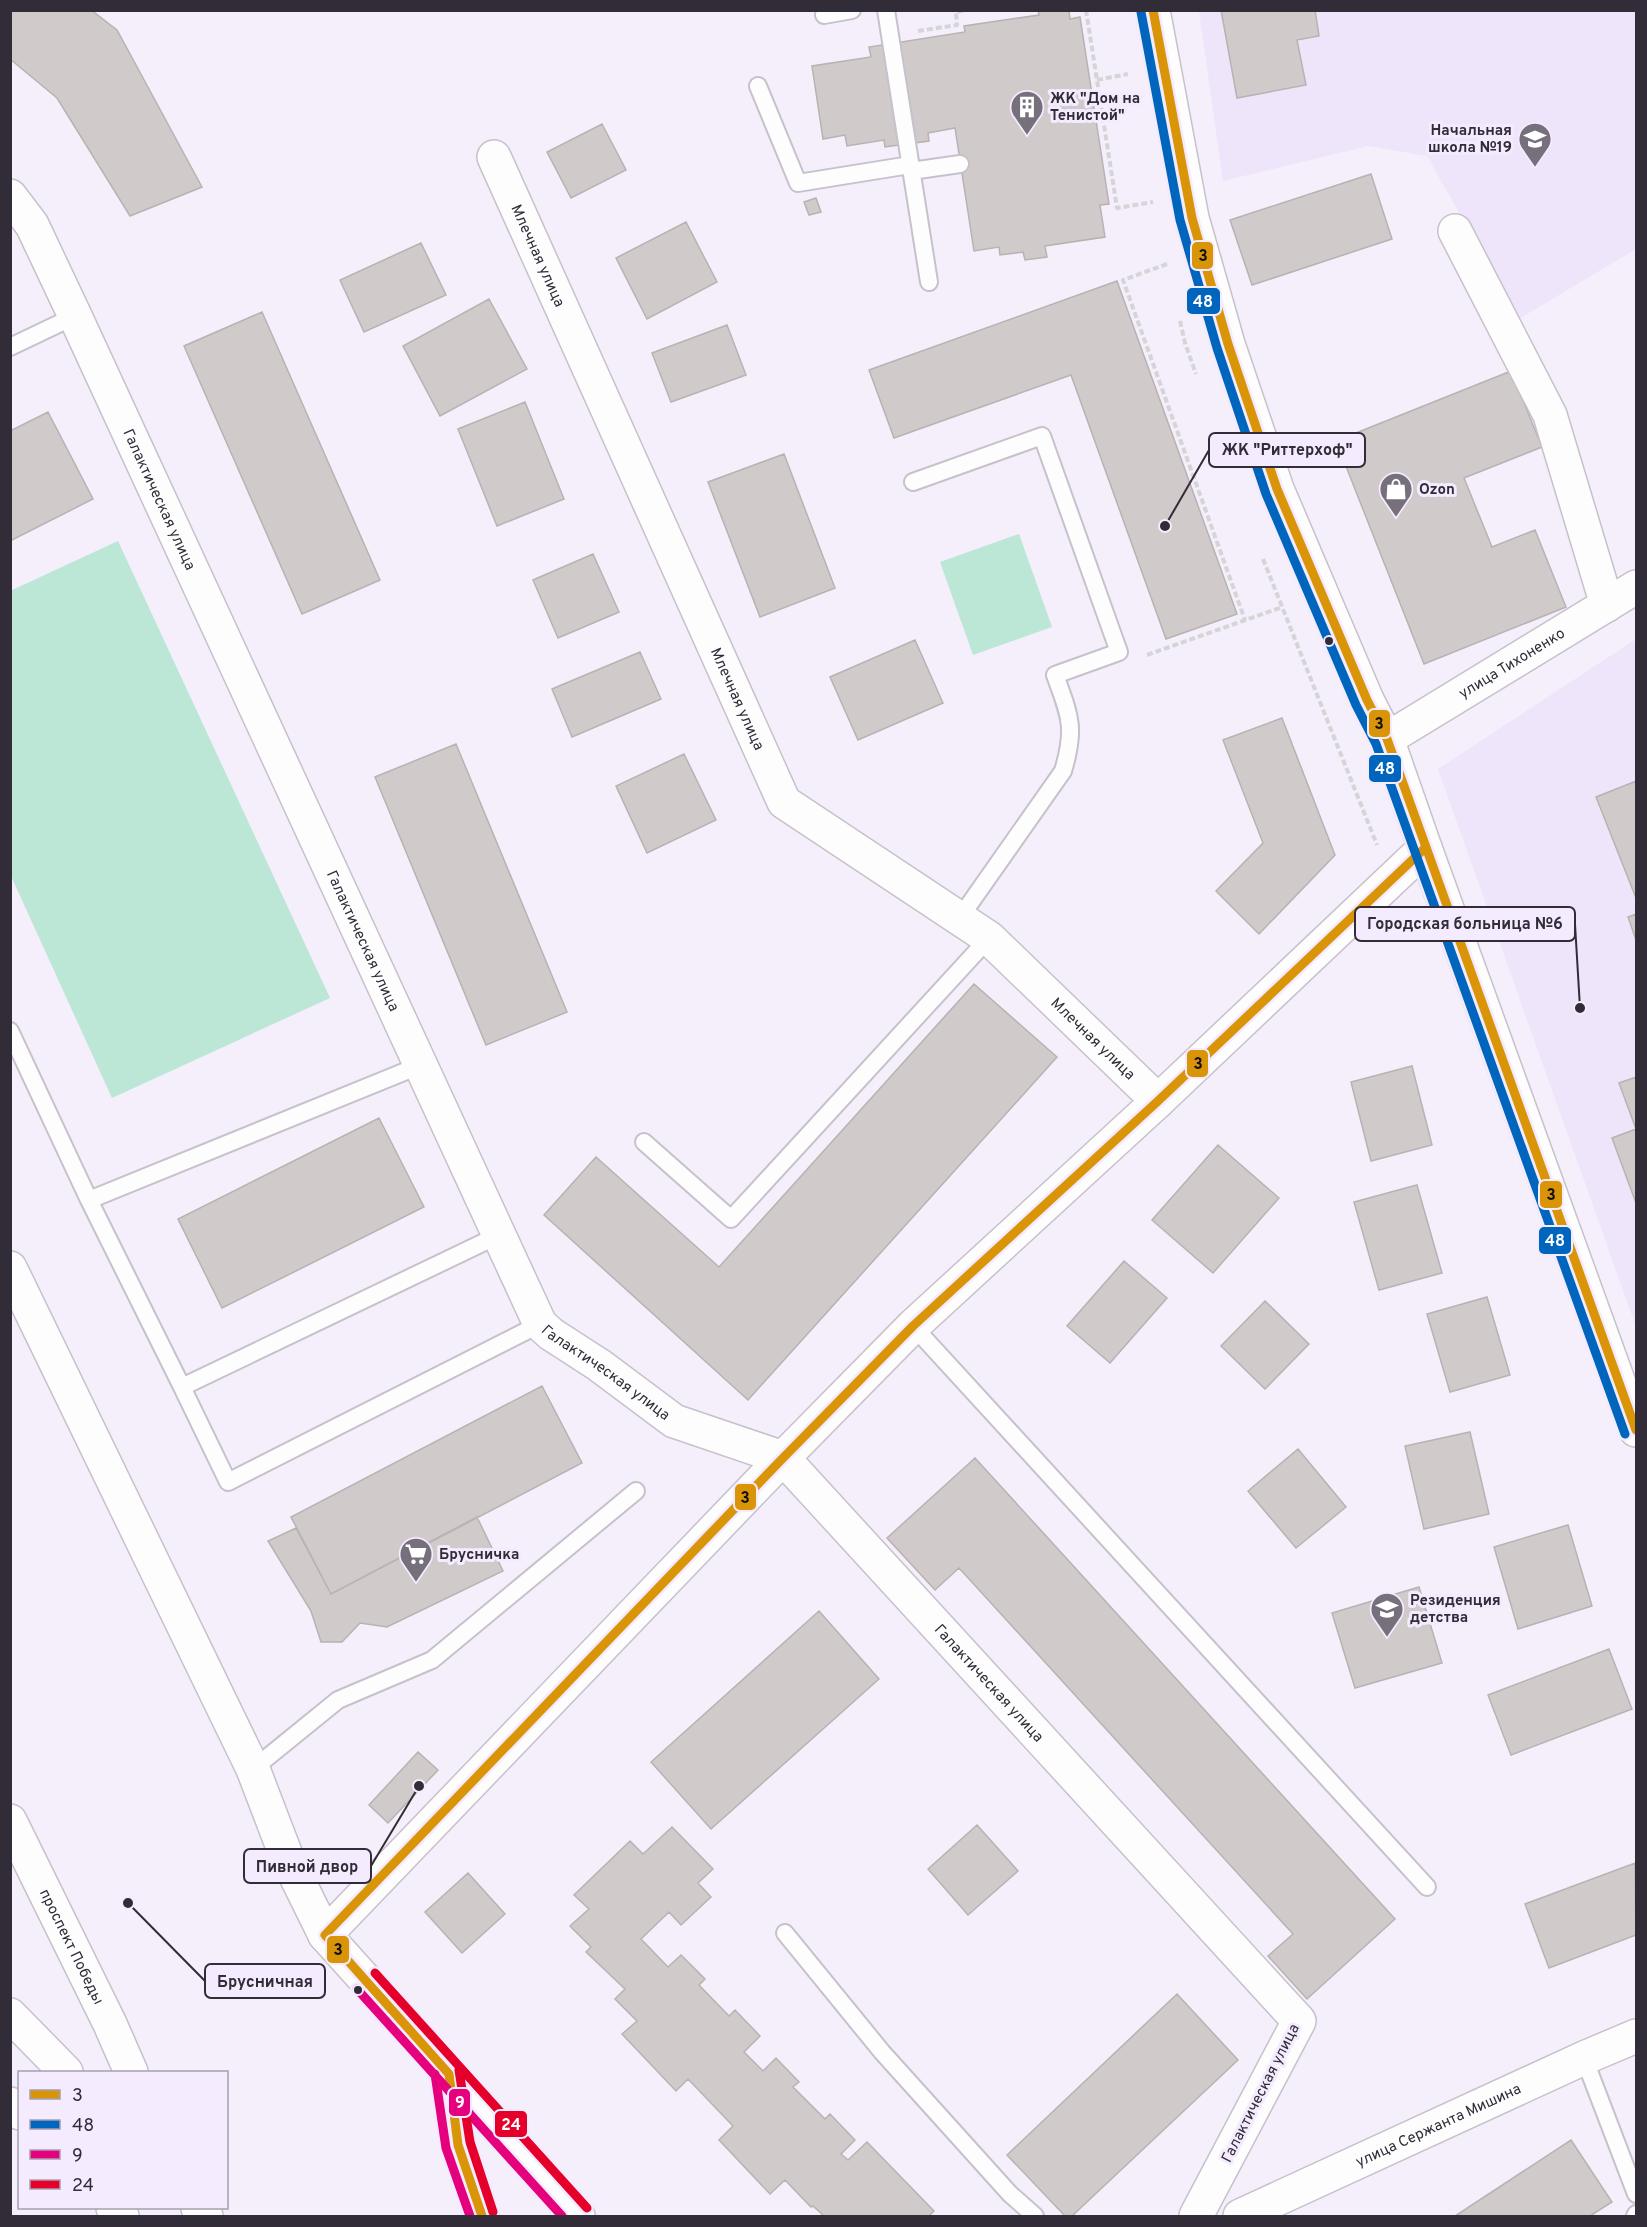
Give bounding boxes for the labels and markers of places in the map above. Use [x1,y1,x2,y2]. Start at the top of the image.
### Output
building icon: ЖК "Дом на Тенистой" [1009,89,1045,136]
place label: ЖК "Дом на Тенистой" [1050,90,1140,126]
school or university icon: Начальная школа №19 [1517,121,1553,168]
place label: Начальная школа №19 [1428,122,1512,158]
callout: ЖК "Риттерхоф" [1209,433,1365,467]
shop icon: Ozon [1378,471,1414,518]
place label: Ozon [1419,481,1455,500]
unlabelled marker [1323,635,1335,647]
callout: Городская больница №6 [1355,907,1575,941]
supermarket icon: Брусничка [398,1536,434,1583]
place label: Брусничка [439,1546,519,1565]
school or university icon: Резиденция детства [1369,1591,1405,1638]
place label: Резиденция детства [1410,1592,1501,1628]
callout: Пивной двор [244,1849,371,1883]
callout: Брусничная [205,1964,325,1998]
unlabelled marker [352,1984,364,1996]

